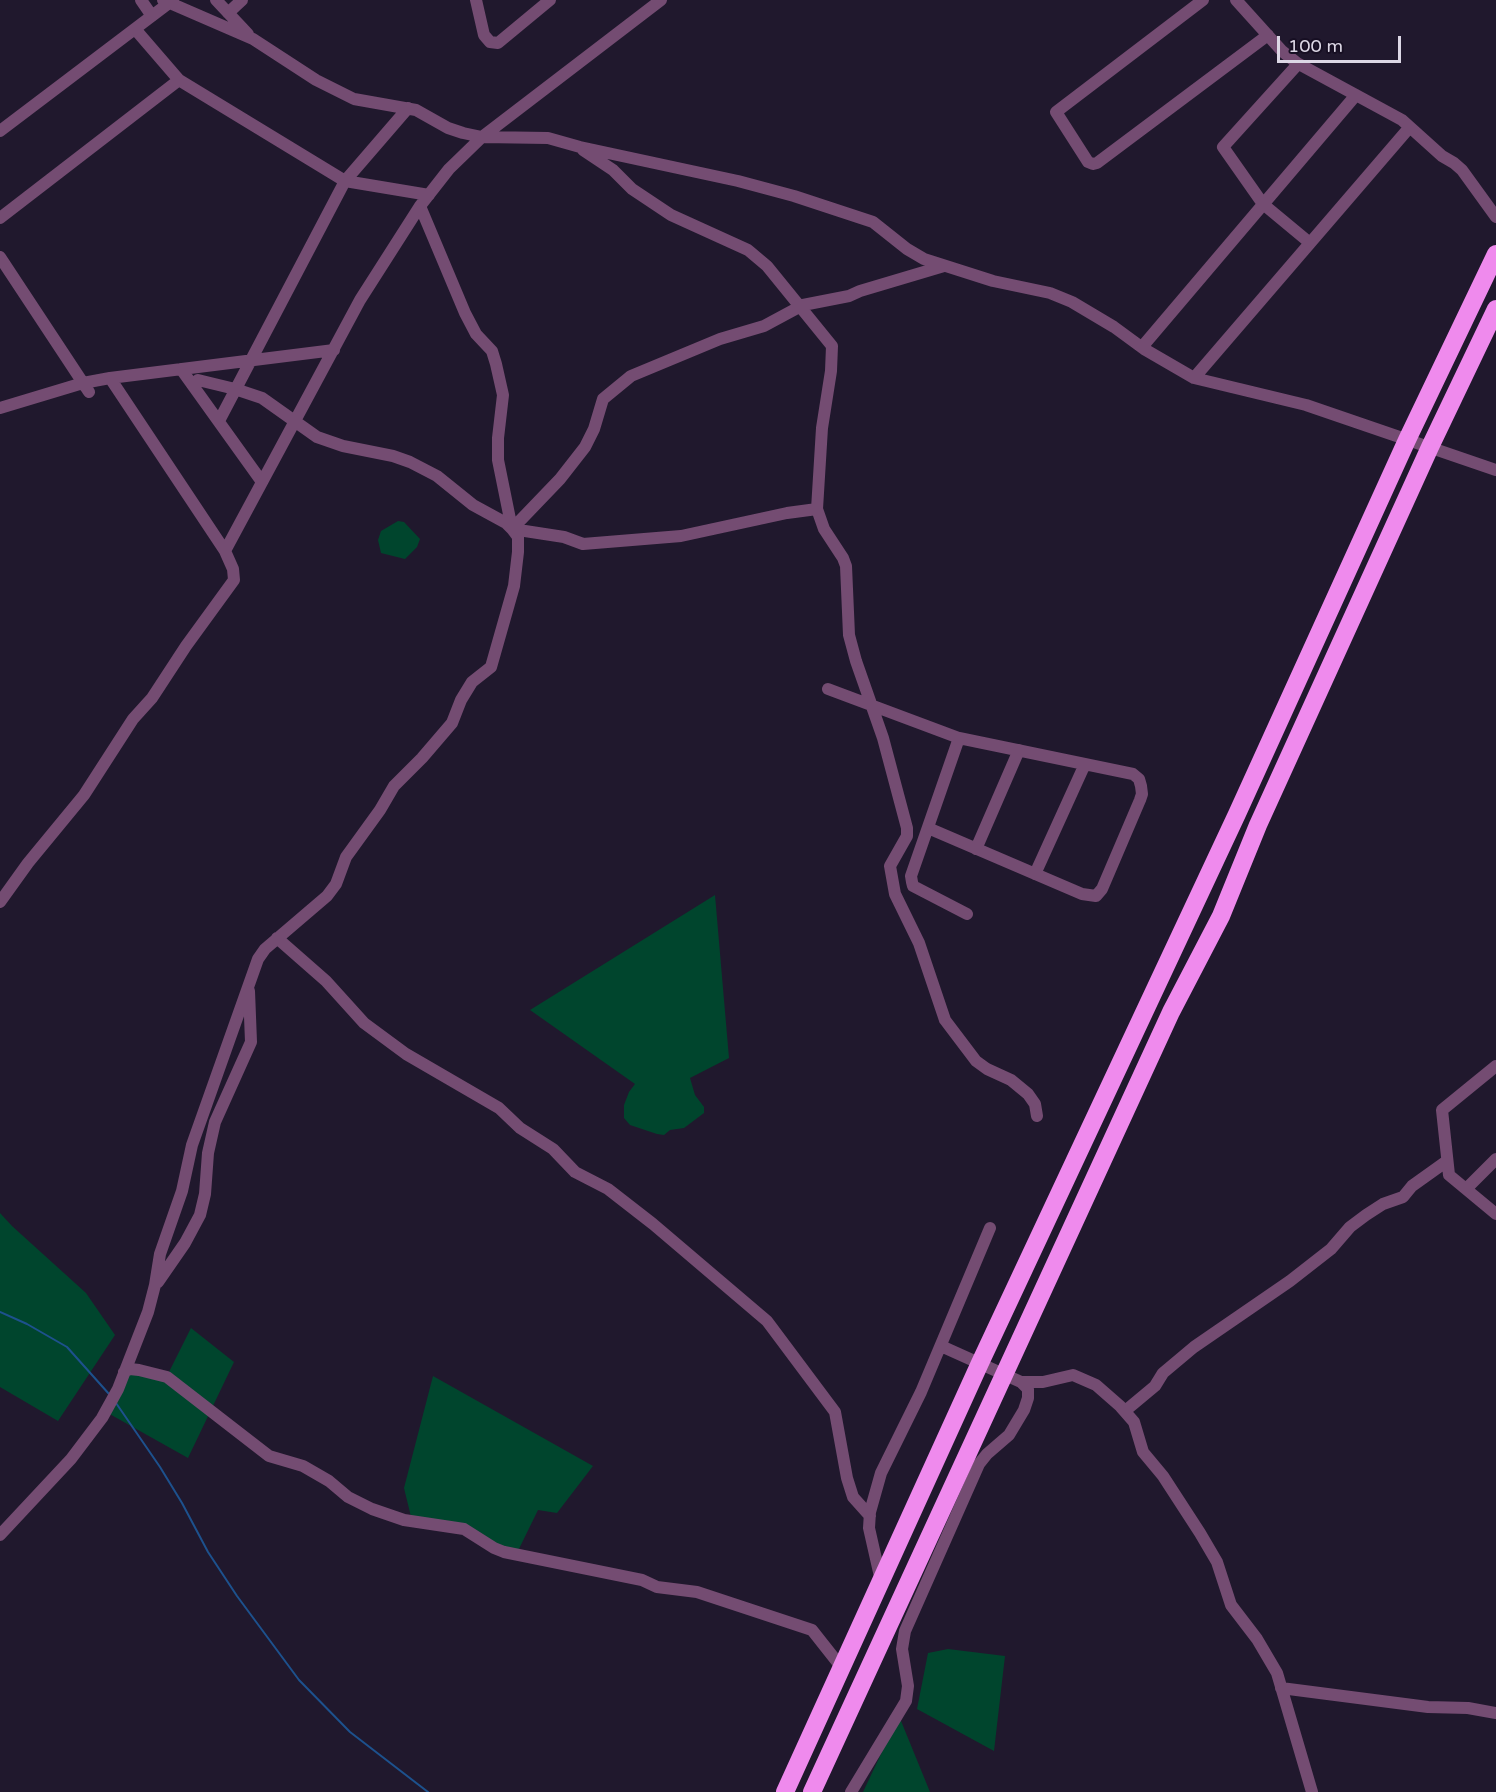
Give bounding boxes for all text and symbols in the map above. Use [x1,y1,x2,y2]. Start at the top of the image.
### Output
scale bar [1280,24,1404,62]
text: 100 m [1288,35,1343,57]

